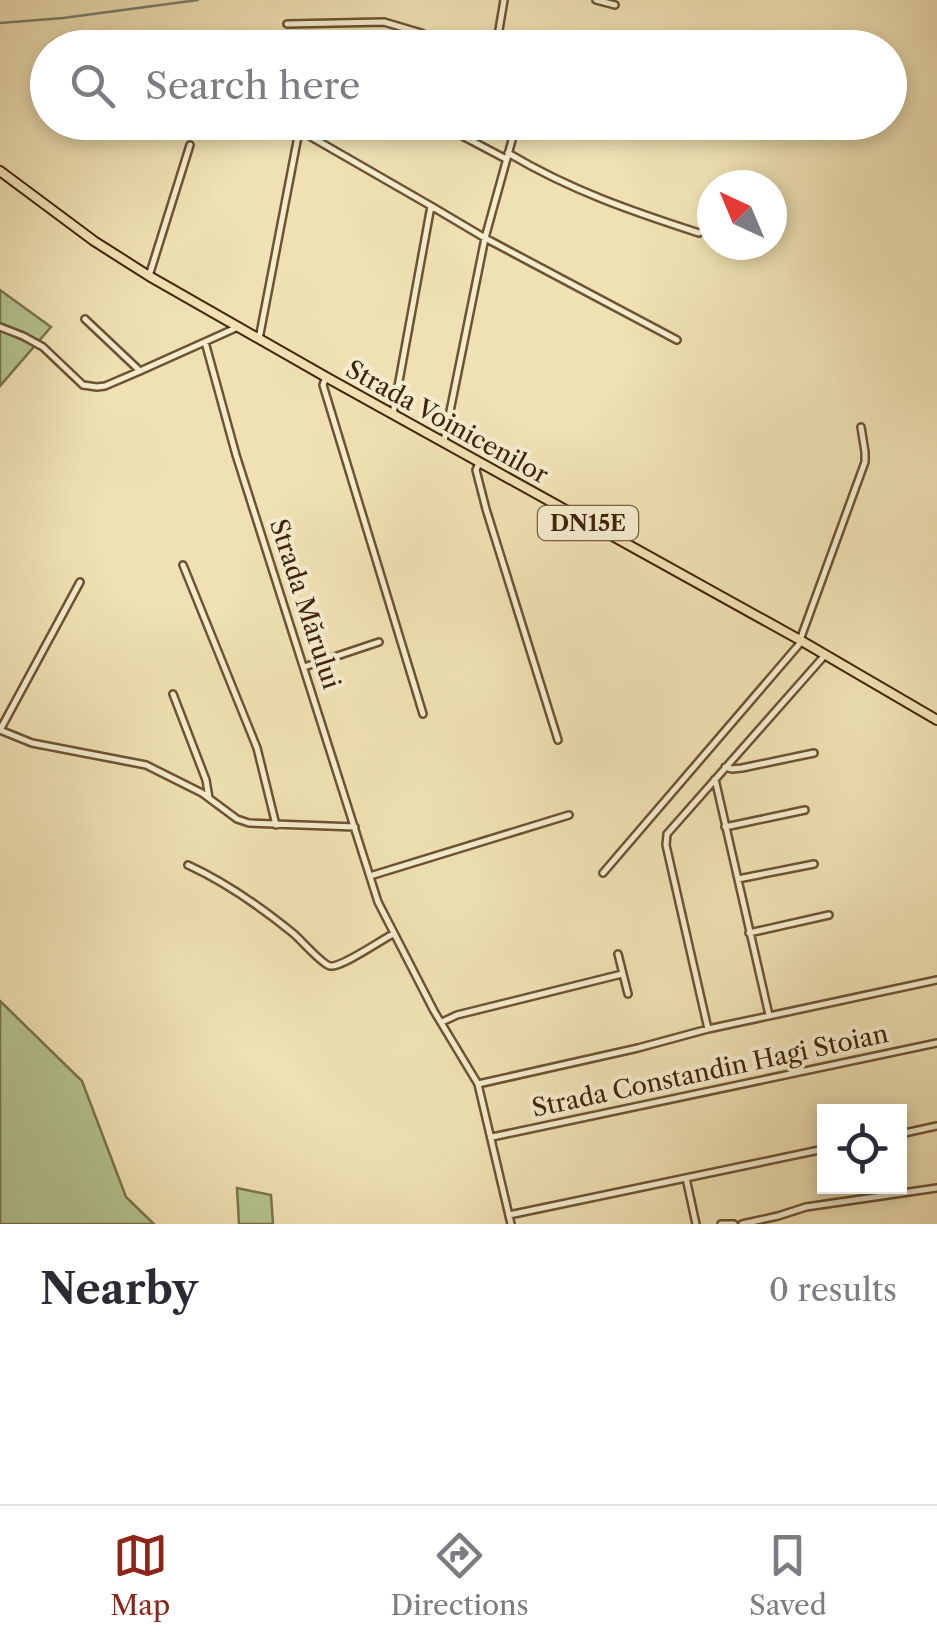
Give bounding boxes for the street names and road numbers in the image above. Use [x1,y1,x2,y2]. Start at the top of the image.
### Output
street label: Strada Voinicenilor [340,353,554,491]
road number: DN15E [538,506,638,540]
street label: Strada Mărului [263,515,347,693]
street label: Strada Constandin Hagi Stoian [529,1018,891,1124]

